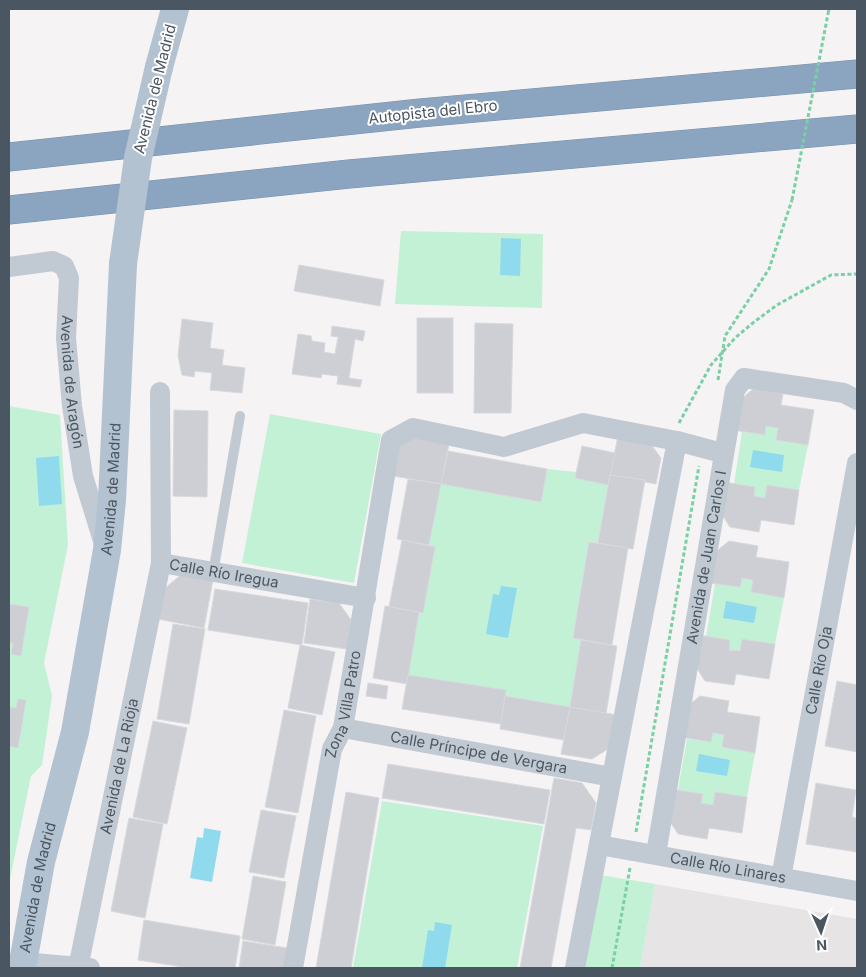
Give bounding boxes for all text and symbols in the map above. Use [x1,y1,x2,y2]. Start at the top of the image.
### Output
street label: Avenida de Madrid [129,22,180,155]
street label: Autopista del Ebro [367,95,498,128]
street label: Avenida de Aragón [57,315,89,450]
street label: Avenida de Madrid [96,422,125,557]
street label: Avenida de Juan Carlos I [682,469,730,645]
street label: Calle Río Iregua [168,555,280,592]
street label: Calle Río Oja [801,625,836,716]
street label: Zona Villa Patro [321,649,365,760]
street label: Avenida de La Rioja [96,696,142,836]
street label: Calle Príncipe de Vergara [389,727,569,778]
street label: Avenida de Madrid [15,820,60,954]
street label: Calle Río Linares [668,848,788,887]
north arrow [796,907,846,957]
text: N [816,937,827,954]

